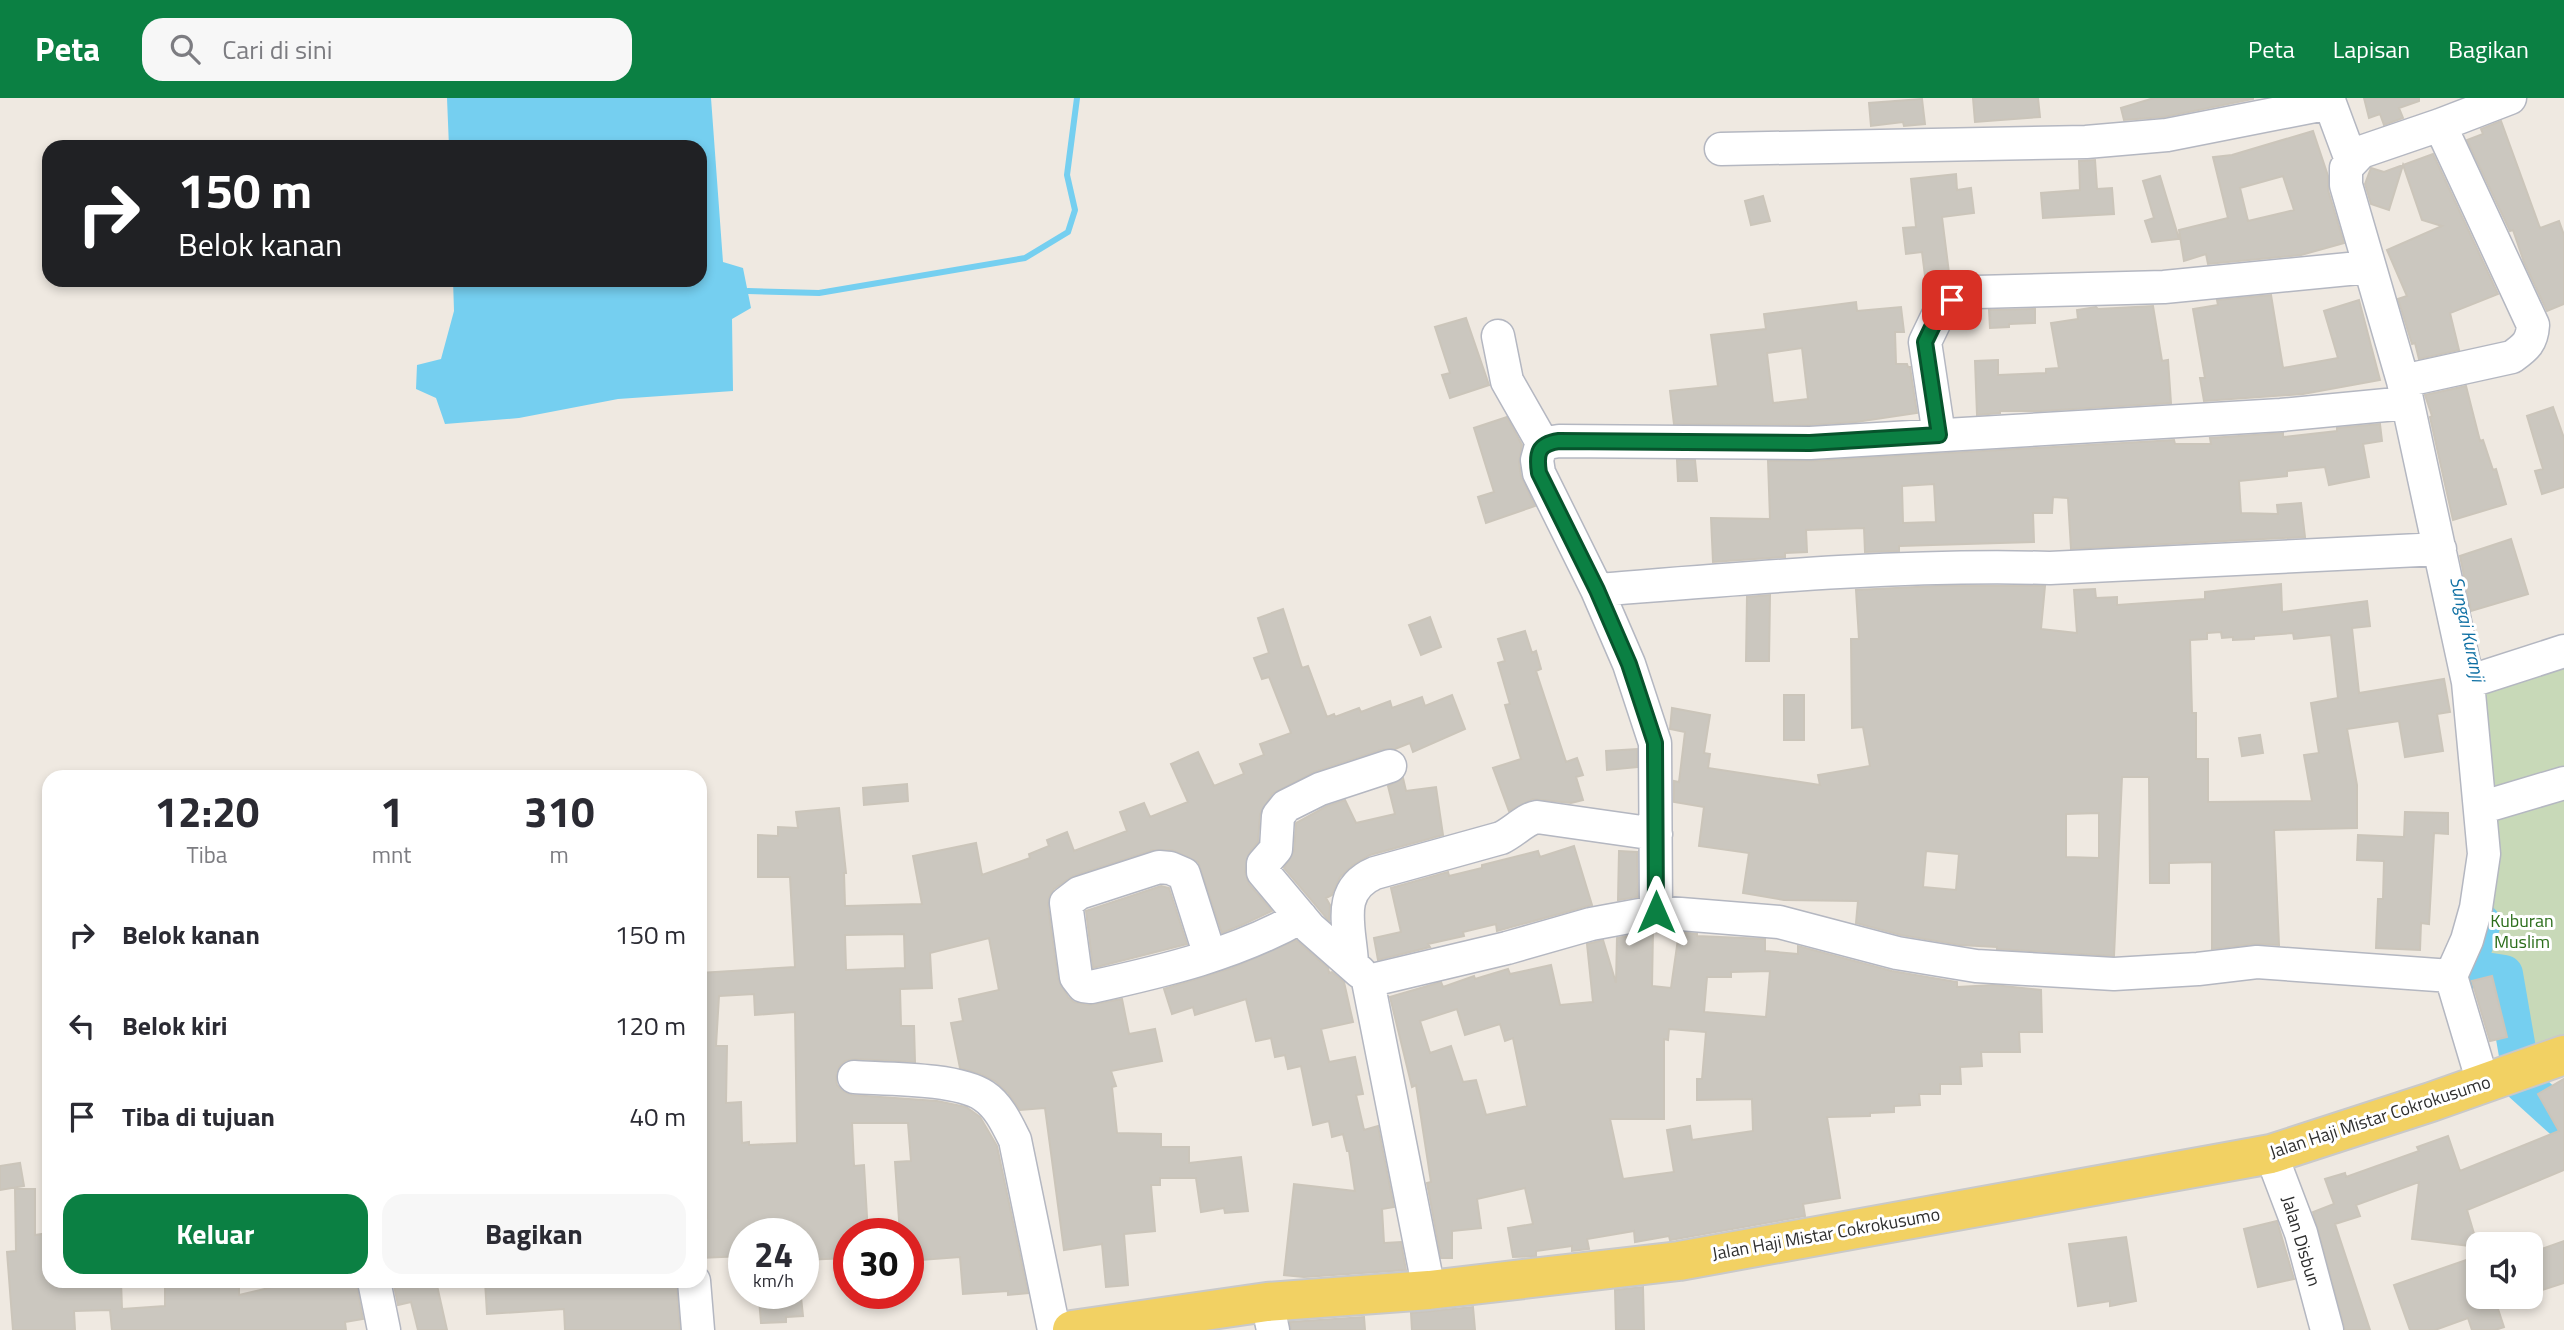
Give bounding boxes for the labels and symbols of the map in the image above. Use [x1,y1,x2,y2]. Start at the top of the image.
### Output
pin [1922,270,1982,330]
water label: Sungai Kuranji [2443,574,2494,686]
position arrow [1619,875,1693,949]
park label: Kuburan Muslim [2490,907,2554,955]
street label: Jalan Haji Mistar Cokrokusumo [2266,1068,2494,1165]
street label: Jalan Disbun [2275,1192,2328,1290]
street label: Jalan Haji Mistar Cokrokusumo [1710,1200,1942,1267]
speed limit sign: 30 [833,1218,924,1309]

